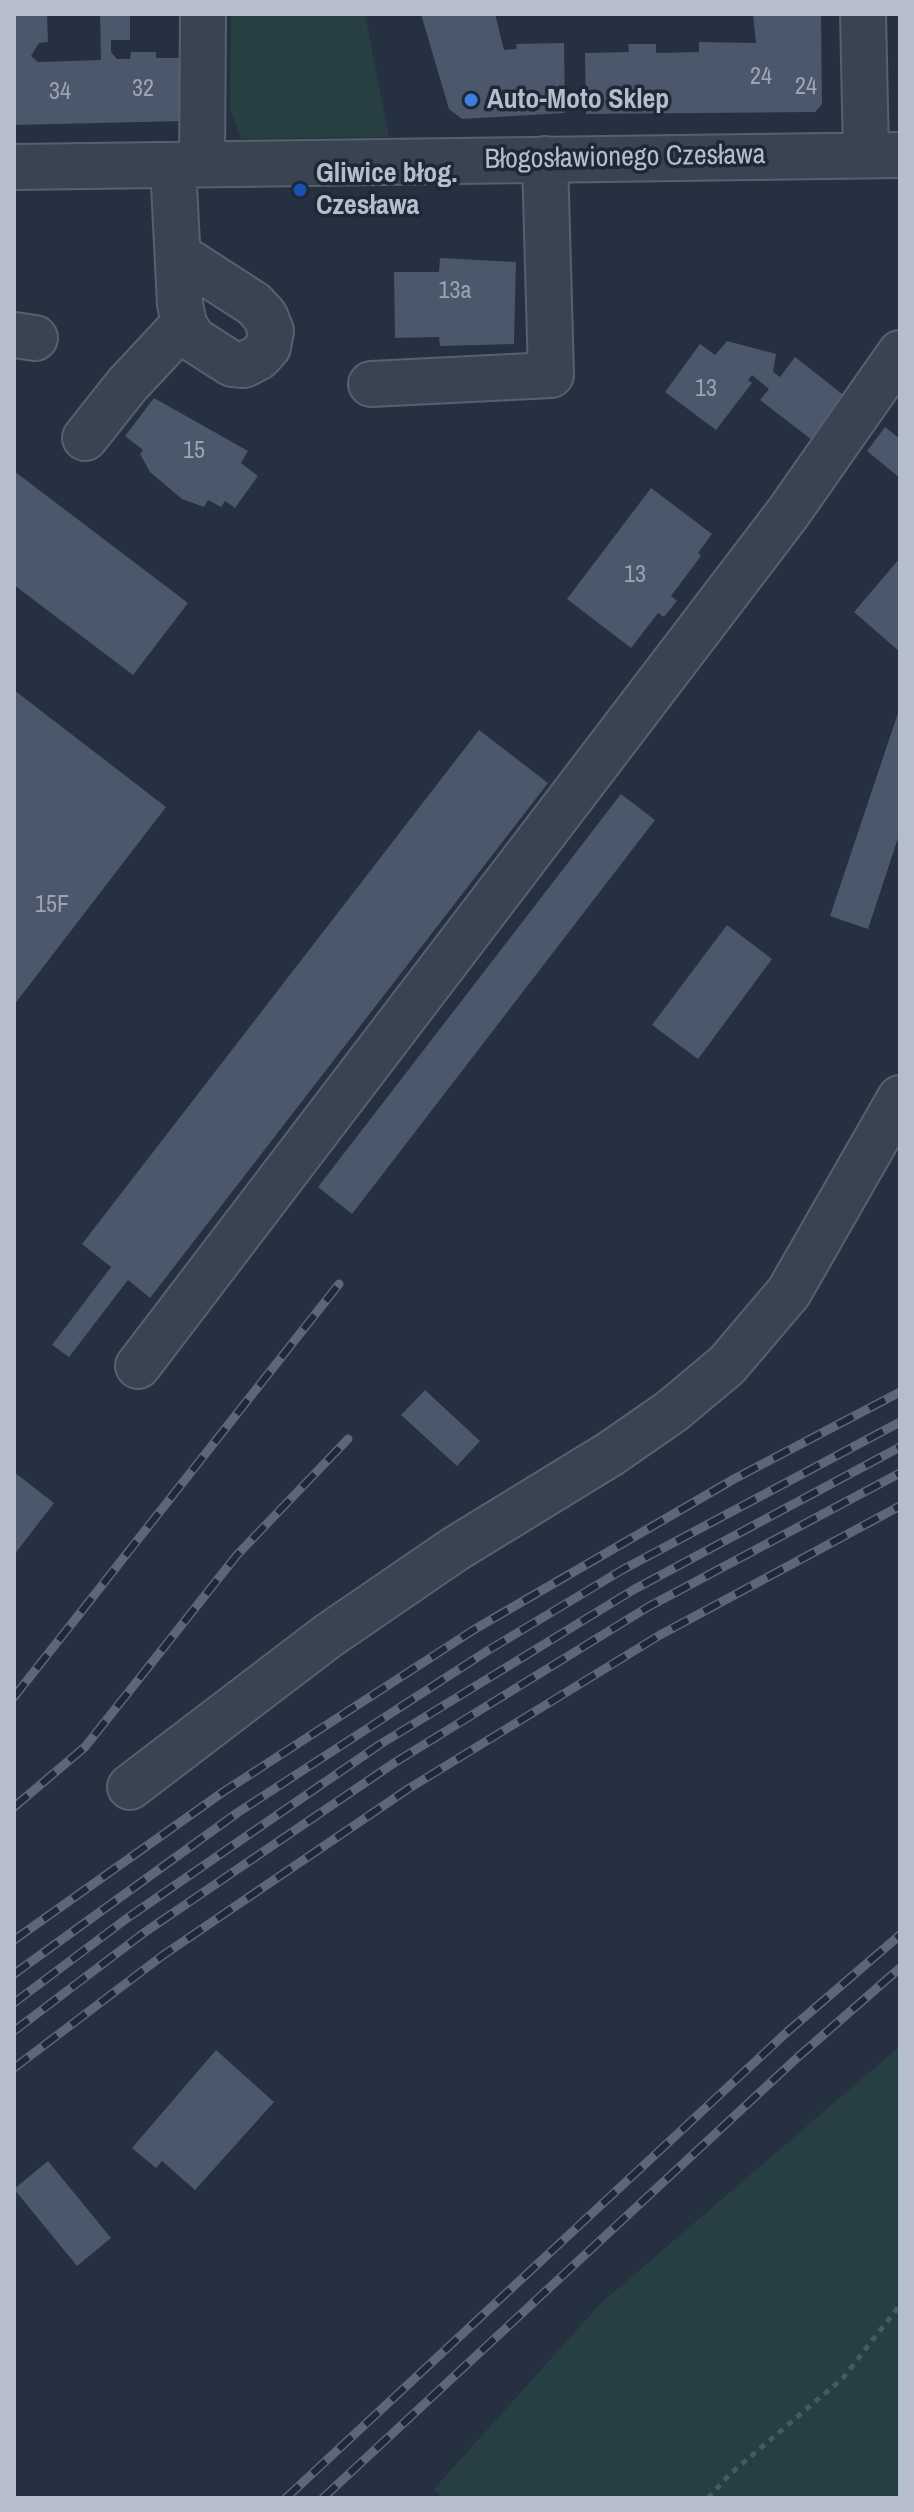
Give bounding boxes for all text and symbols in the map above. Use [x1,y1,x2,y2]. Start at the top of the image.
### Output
house number: 24 [750,64,772,92]
house number: 24 [795,74,817,102]
house number: 32 [132,76,154,104]
house number: 34 [49,79,71,107]
place label: Auto-Moto Sklep [487,83,669,117]
marker: Auto-Moto Sklep [462,91,480,109]
street label: Błogosławionego Czesława [484,139,766,177]
place label: Gliwice błog. Czesława [316,157,458,223]
marker: Gliwice błog. Czesława [291,181,309,199]
house number: 13a [439,278,471,306]
house number: 13 [695,376,717,404]
house number: 15 [183,438,205,466]
house number: 13 [624,562,646,590]
house number: 15F [35,892,69,920]

